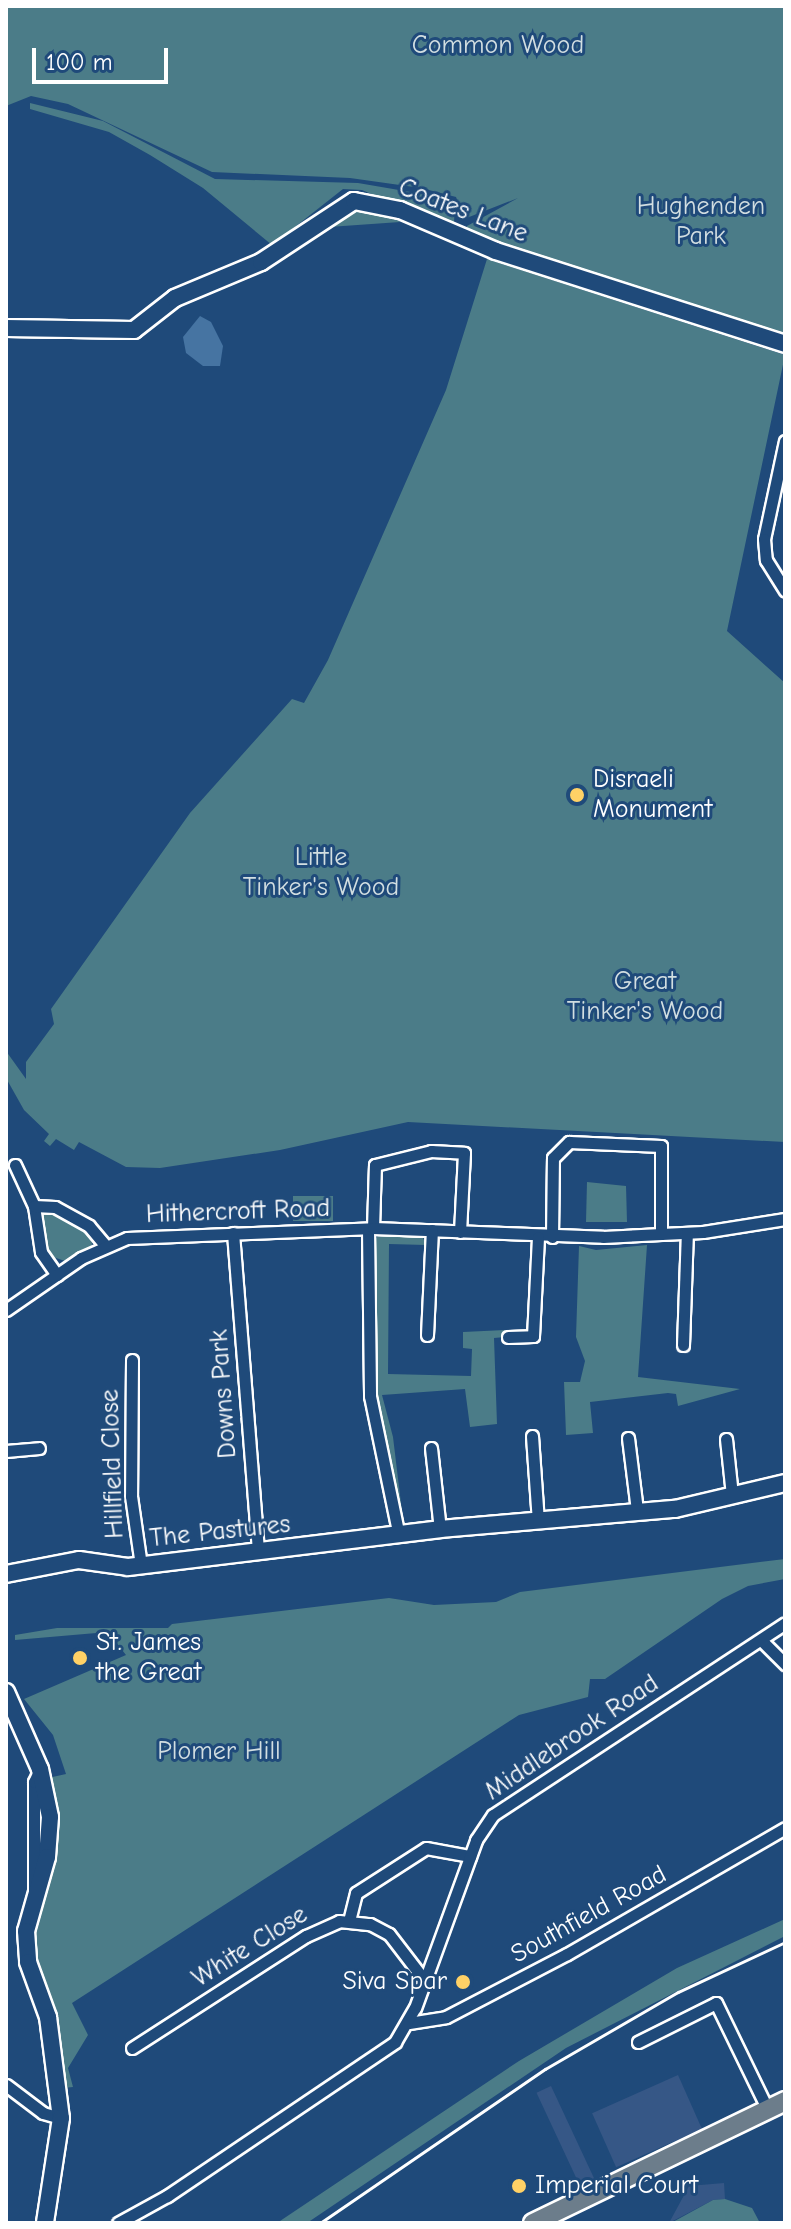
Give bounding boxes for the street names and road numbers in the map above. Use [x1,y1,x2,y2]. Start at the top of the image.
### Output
street label: Coates Lane [394,172,532,250]
street label: Hithercroft Road [145,1193,331,1231]
street label: Downs Park [204,1329,244,1459]
street label: Hillfield Close [95,1389,131,1539]
street label: The Pastures [148,1509,292,1555]
street label: Middlebrook Road [479,1668,665,1808]
street label: Southfield Road [506,1859,672,1971]
street label: White Close [187,1899,313,1995]

